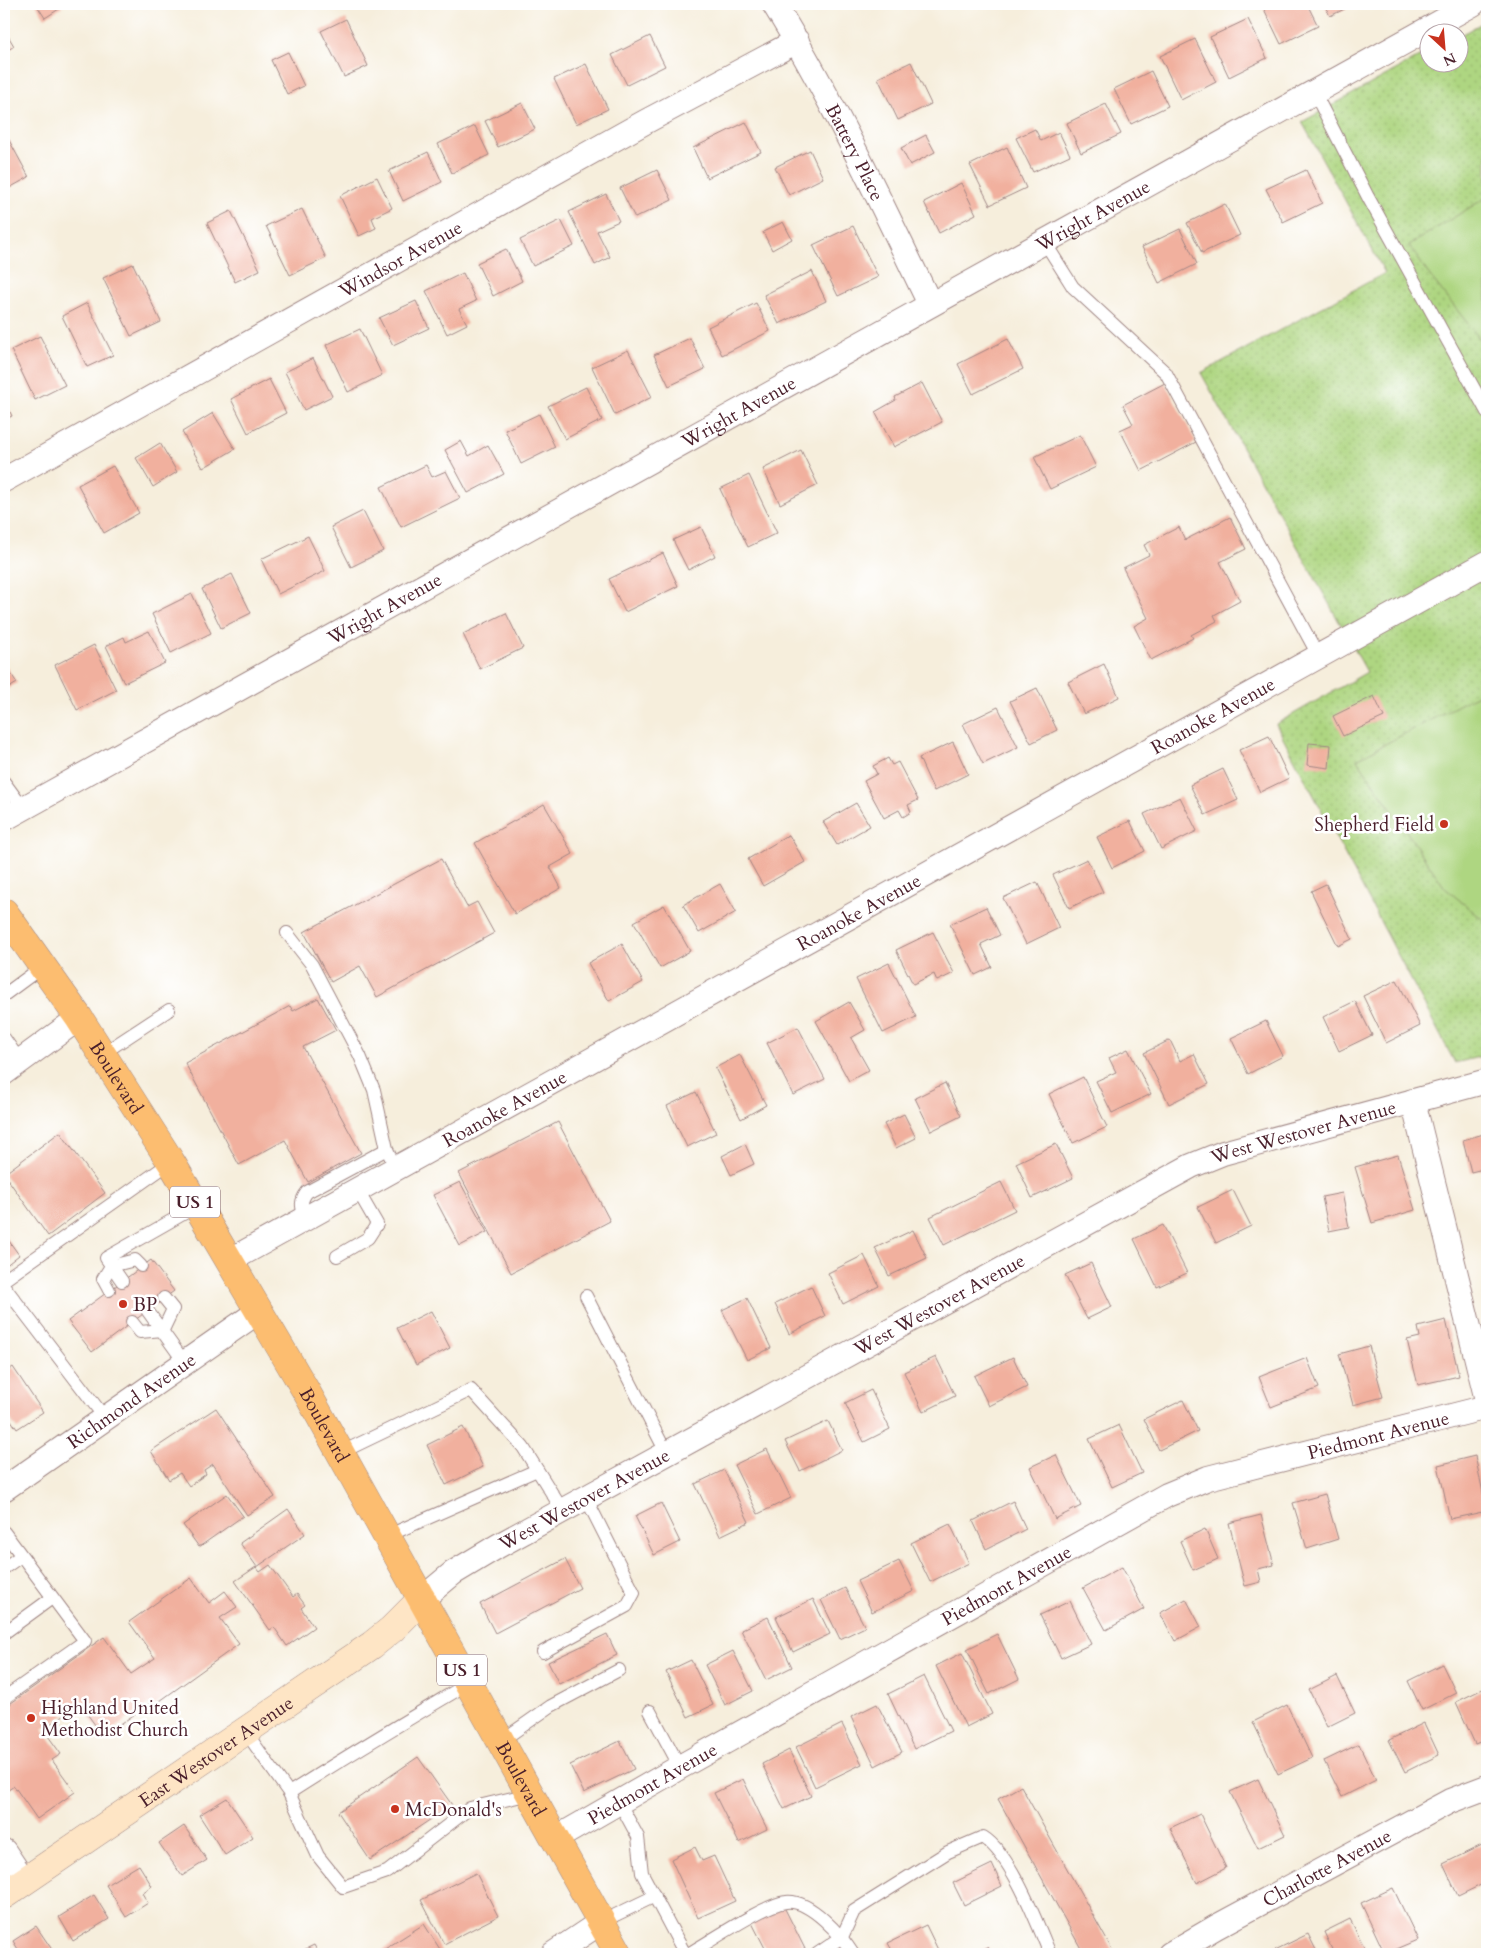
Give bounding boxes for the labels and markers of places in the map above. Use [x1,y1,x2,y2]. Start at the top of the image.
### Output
place label: Shepherd Field [1314,812,1434,838]
marker: Shepherd Field [1438,818,1450,830]
place label: BP [133,1292,157,1318]
marker: BP [117,1298,129,1310]
place label: Highland United Methodist Church [41,1695,189,1743]
marker: Highland United Methodist Church [25,1712,37,1724]
place label: McDonald's [405,1797,502,1823]
marker: McDonald's [389,1803,401,1815]

